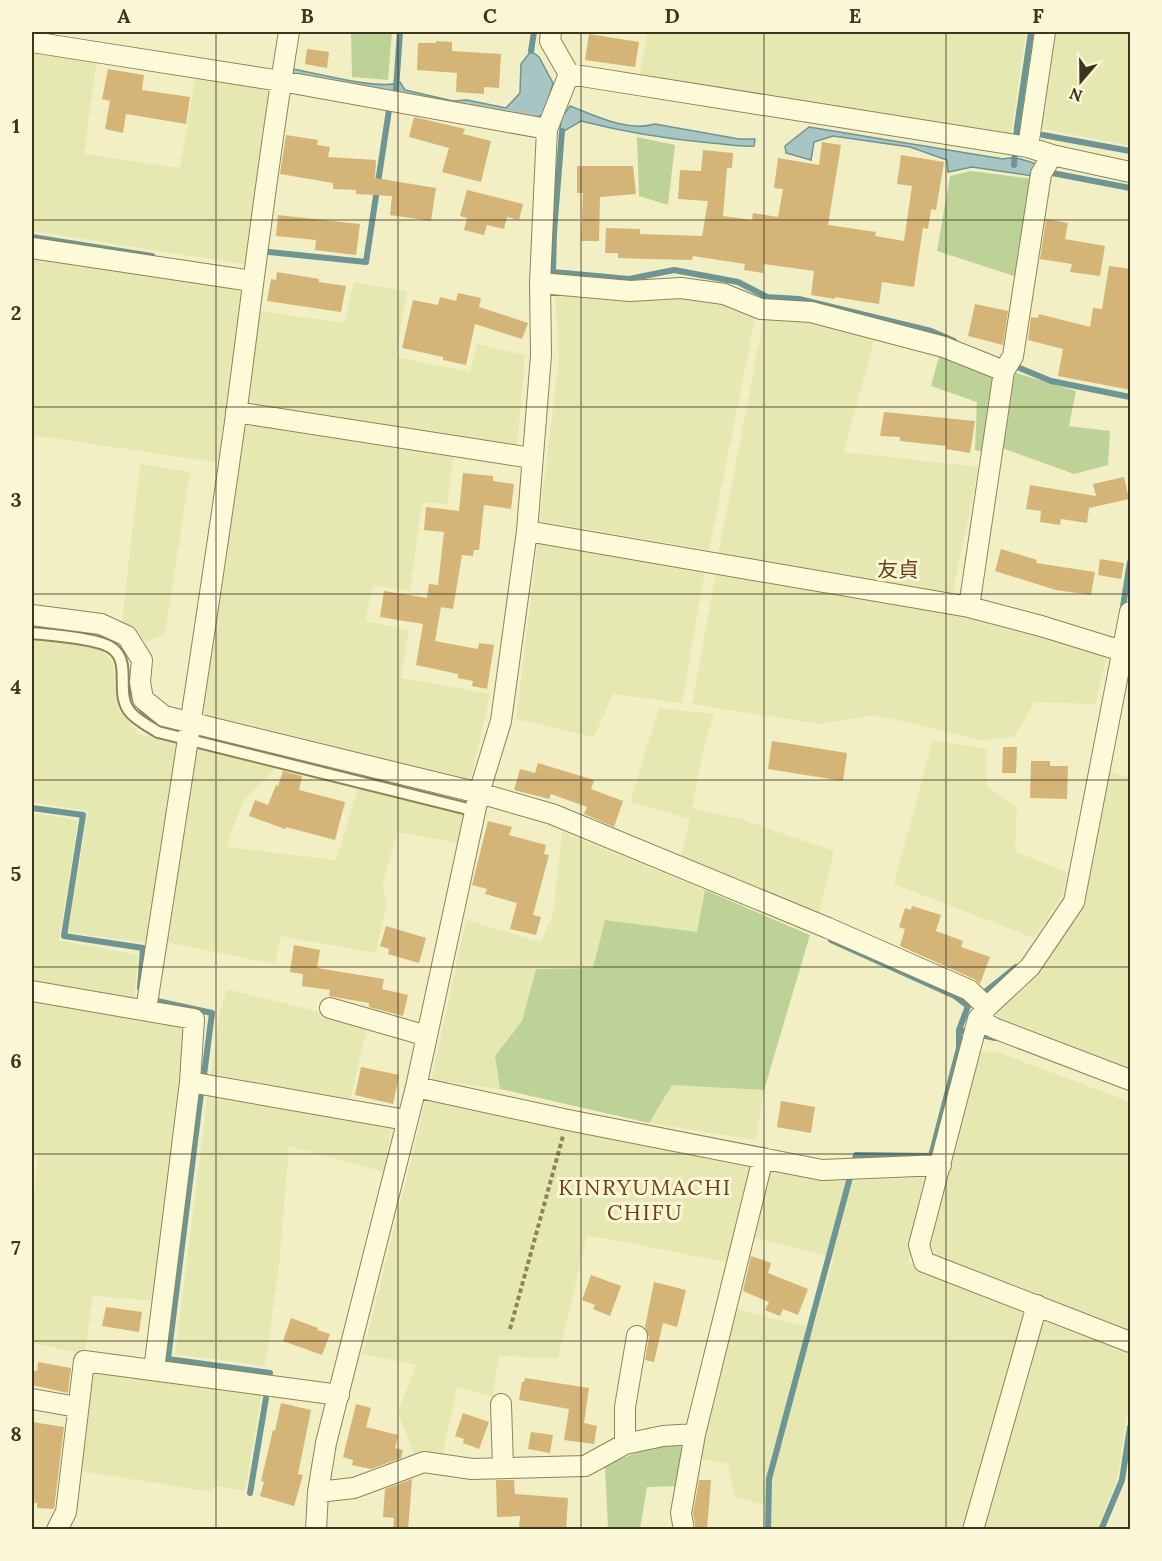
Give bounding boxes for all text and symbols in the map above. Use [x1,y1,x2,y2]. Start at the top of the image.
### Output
text: A [117,3,131,28]
text: B [300,3,314,28]
text: C [483,3,497,28]
text: D [664,3,680,28]
text: E [849,3,861,28]
text: F [1032,3,1044,28]
north arrow [1051,51,1111,111]
text: N [1067,84,1085,107]
text: 1 [12,113,20,138]
text: 2 [11,300,21,325]
text: 3 [10,487,22,512]
district label: 友貞 [877,556,919,583]
text: 4 [11,674,22,699]
text: 5 [11,861,22,886]
text: 6 [10,1048,22,1073]
district label: KINRYUMACHI CHIFU [558,1173,732,1226]
text: 7 [11,1235,21,1260]
text: 8 [10,1421,22,1446]

